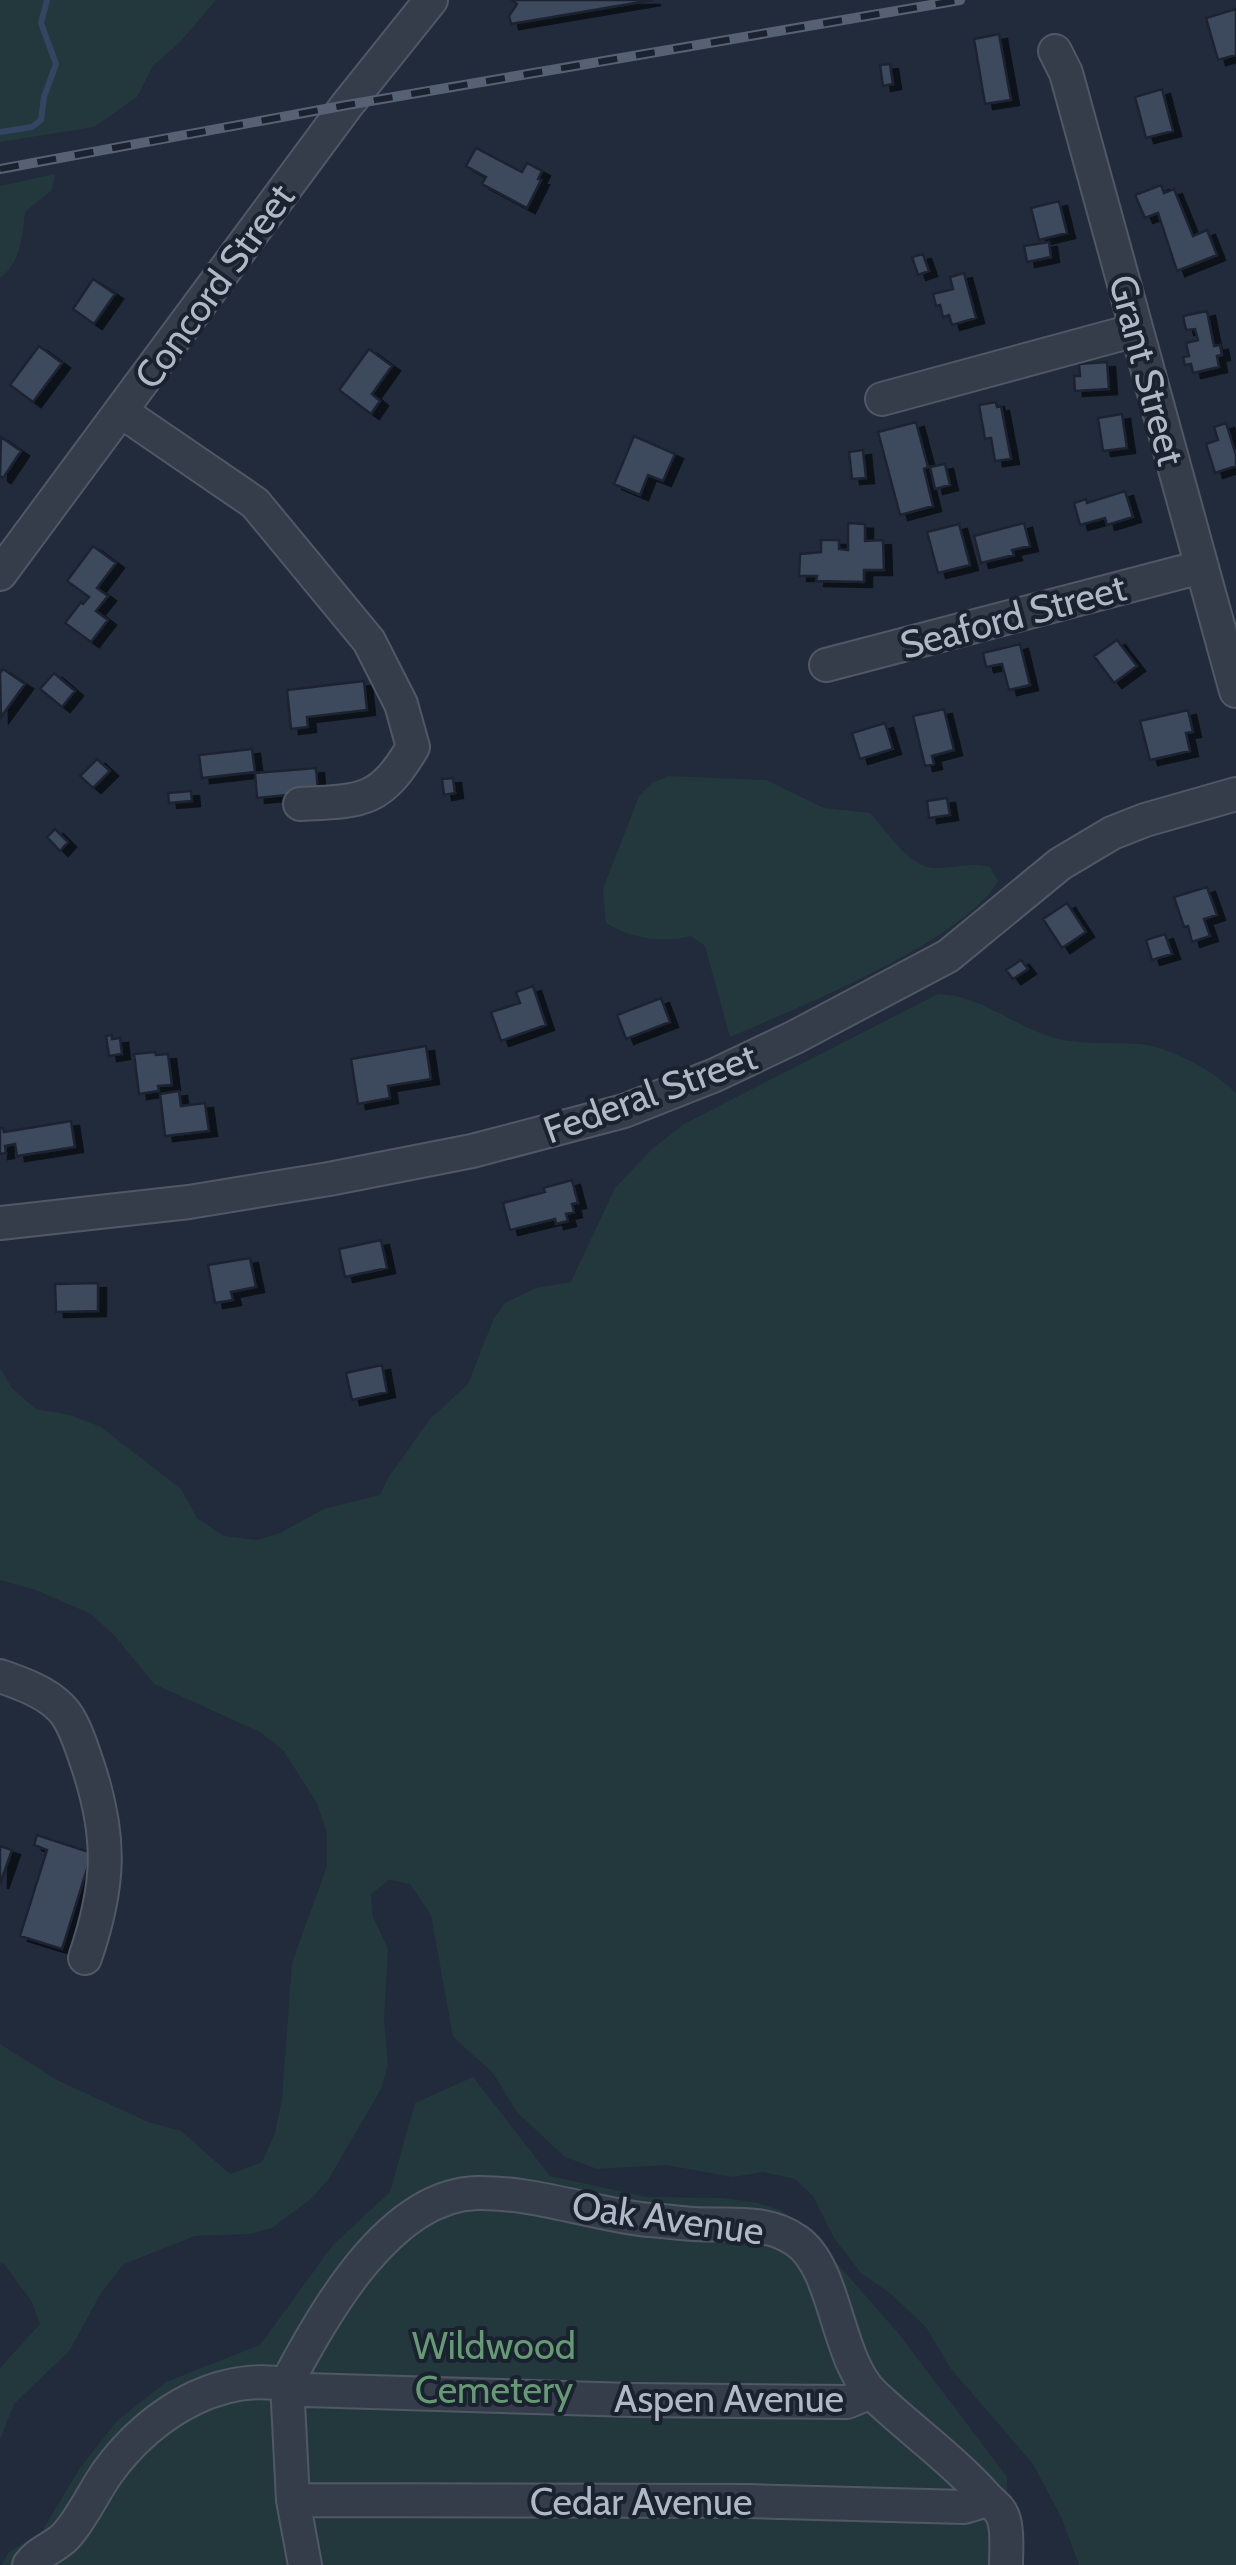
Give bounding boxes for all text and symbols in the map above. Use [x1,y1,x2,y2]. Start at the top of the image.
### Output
street label: Concord Street [124,174,304,398]
street label: Grant Street [1099,270,1195,471]
street label: Seaford Street [895,563,1131,669]
street label: Federal Street [537,1033,763,1153]
street label: Oak Avenue [569,2181,767,2255]
park label: Wildwood Cemetery [412,2322,576,2413]
street label: Aspen Avenue [614,2375,844,2422]
street label: Cedar Avenue [530,2478,752,2525]

